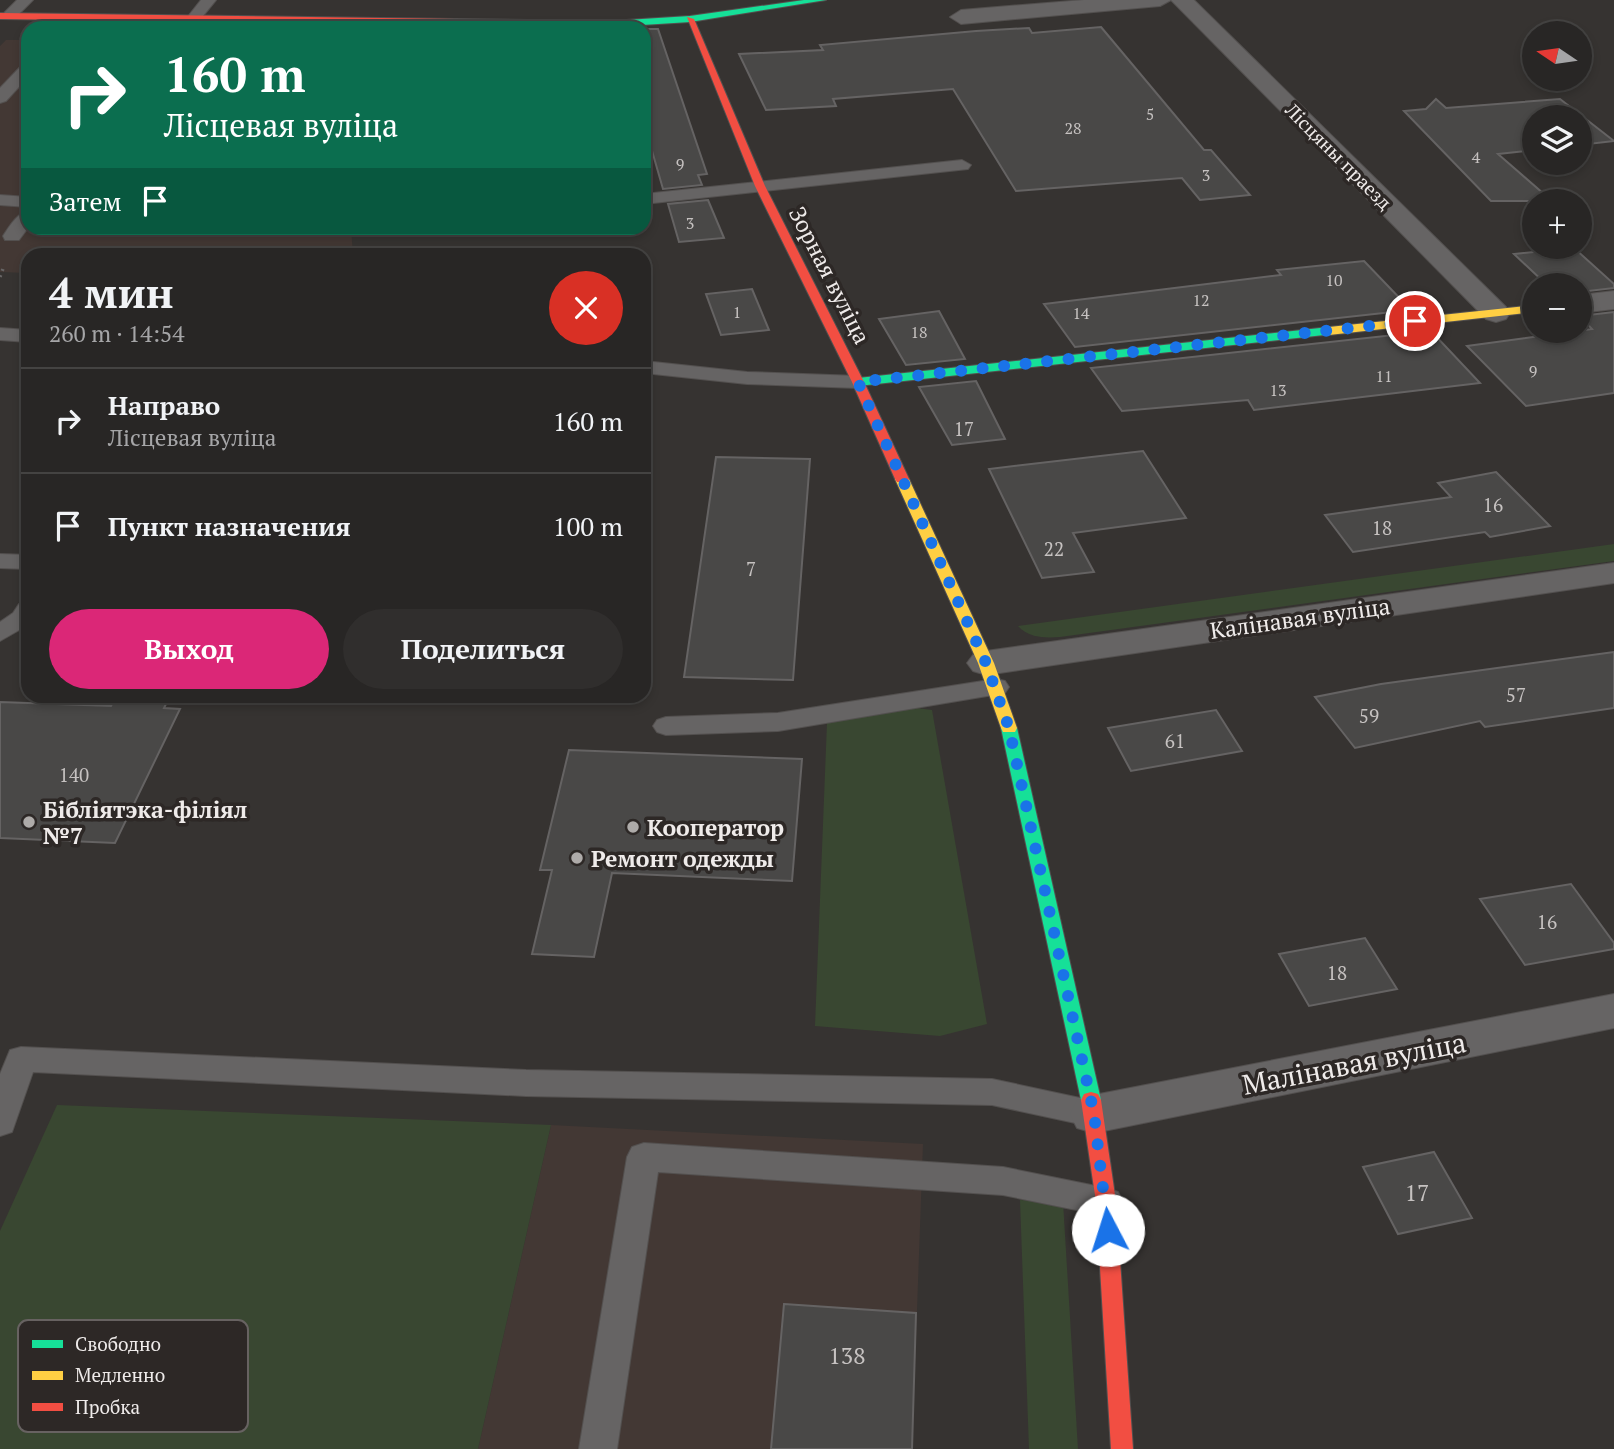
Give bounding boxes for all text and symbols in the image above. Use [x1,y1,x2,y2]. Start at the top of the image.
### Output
north arrow [1522,21,1592,91]
map controls [1522,21,1592,343]
text: 160 m [164,41,306,106]
icon: right [49,49,140,140]
street label: Лісцяны праезд [1280,97,1398,215]
house number: 5 [1146,103,1154,125]
text: Лісцевая вуліца [164,104,398,146]
button: layers [1522,105,1592,175]
house number: 28 [1064,117,1082,139]
house number: 4 [1472,146,1481,168]
house number: 9 [676,153,684,175]
house number: 3 [1202,164,1210,186]
icon: arrive [136,182,174,220]
text: Затем [49,184,122,218]
button: + [1522,189,1592,259]
street label: Зорная вуліца [782,201,878,349]
house number: 3 [686,212,694,234]
text: 4 мин [49,264,174,320]
house number: 10 [1325,269,1343,291]
button: close [549,271,623,345]
button: − [1522,273,1592,343]
house number: 12 [1192,289,1210,311]
pin [1385,291,1445,351]
house number: 1 [733,301,741,323]
house number: 14 [1072,302,1090,324]
icon: arrive [1396,302,1434,340]
text: 260 m · 14:54 [49,318,184,349]
house number: 18 [910,321,928,343]
house number: 9 [1529,360,1537,382]
house number: 11 [1375,365,1393,387]
house number: 13 [1269,379,1287,401]
text: Направо [108,388,220,422]
icon: right [49,402,87,440]
text: 160 m [553,404,623,438]
house number: 17 [954,416,974,441]
text: Лісцевая вуліца [108,422,276,453]
house number: 16 [1483,492,1503,517]
icon: arrive [49,507,87,545]
text: Пункт назначения [108,509,351,543]
text: 100 m [553,509,623,543]
house number: 18 [1372,515,1392,540]
house number: 22 [1044,536,1064,561]
house number: 7 [746,556,756,581]
street label: Калінавая вуліца [1208,590,1392,646]
button: Выход [49,609,329,689]
button: Поделиться [343,609,623,689]
house number: 57 [1506,682,1526,707]
house number: 59 [1359,703,1379,728]
house number: 61 [1165,728,1185,753]
house number: 140 [59,762,89,787]
place label: Бібліятэка-філіял №7 [43,794,247,851]
place label: Кооператор [647,812,784,843]
marker: Бібліятэка-філіял №7 [21,814,37,830]
marker: Кооператор [625,819,641,835]
place label: Ремонт одежды [591,843,774,874]
marker: Ремонт одежды [569,850,585,866]
house number: 16 [1537,909,1557,934]
house number: 18 [1327,960,1347,985]
street label: Малінавая вуліца [1239,1023,1469,1103]
house number: 17 [1405,1177,1429,1208]
position arrow [1071,1193,1145,1267]
legend [18,1320,248,1432]
text: Свободно [75,1331,161,1356]
house number: 138 [829,1340,865,1371]
text: Медленно [75,1362,165,1387]
text: Пробка [75,1394,140,1419]

